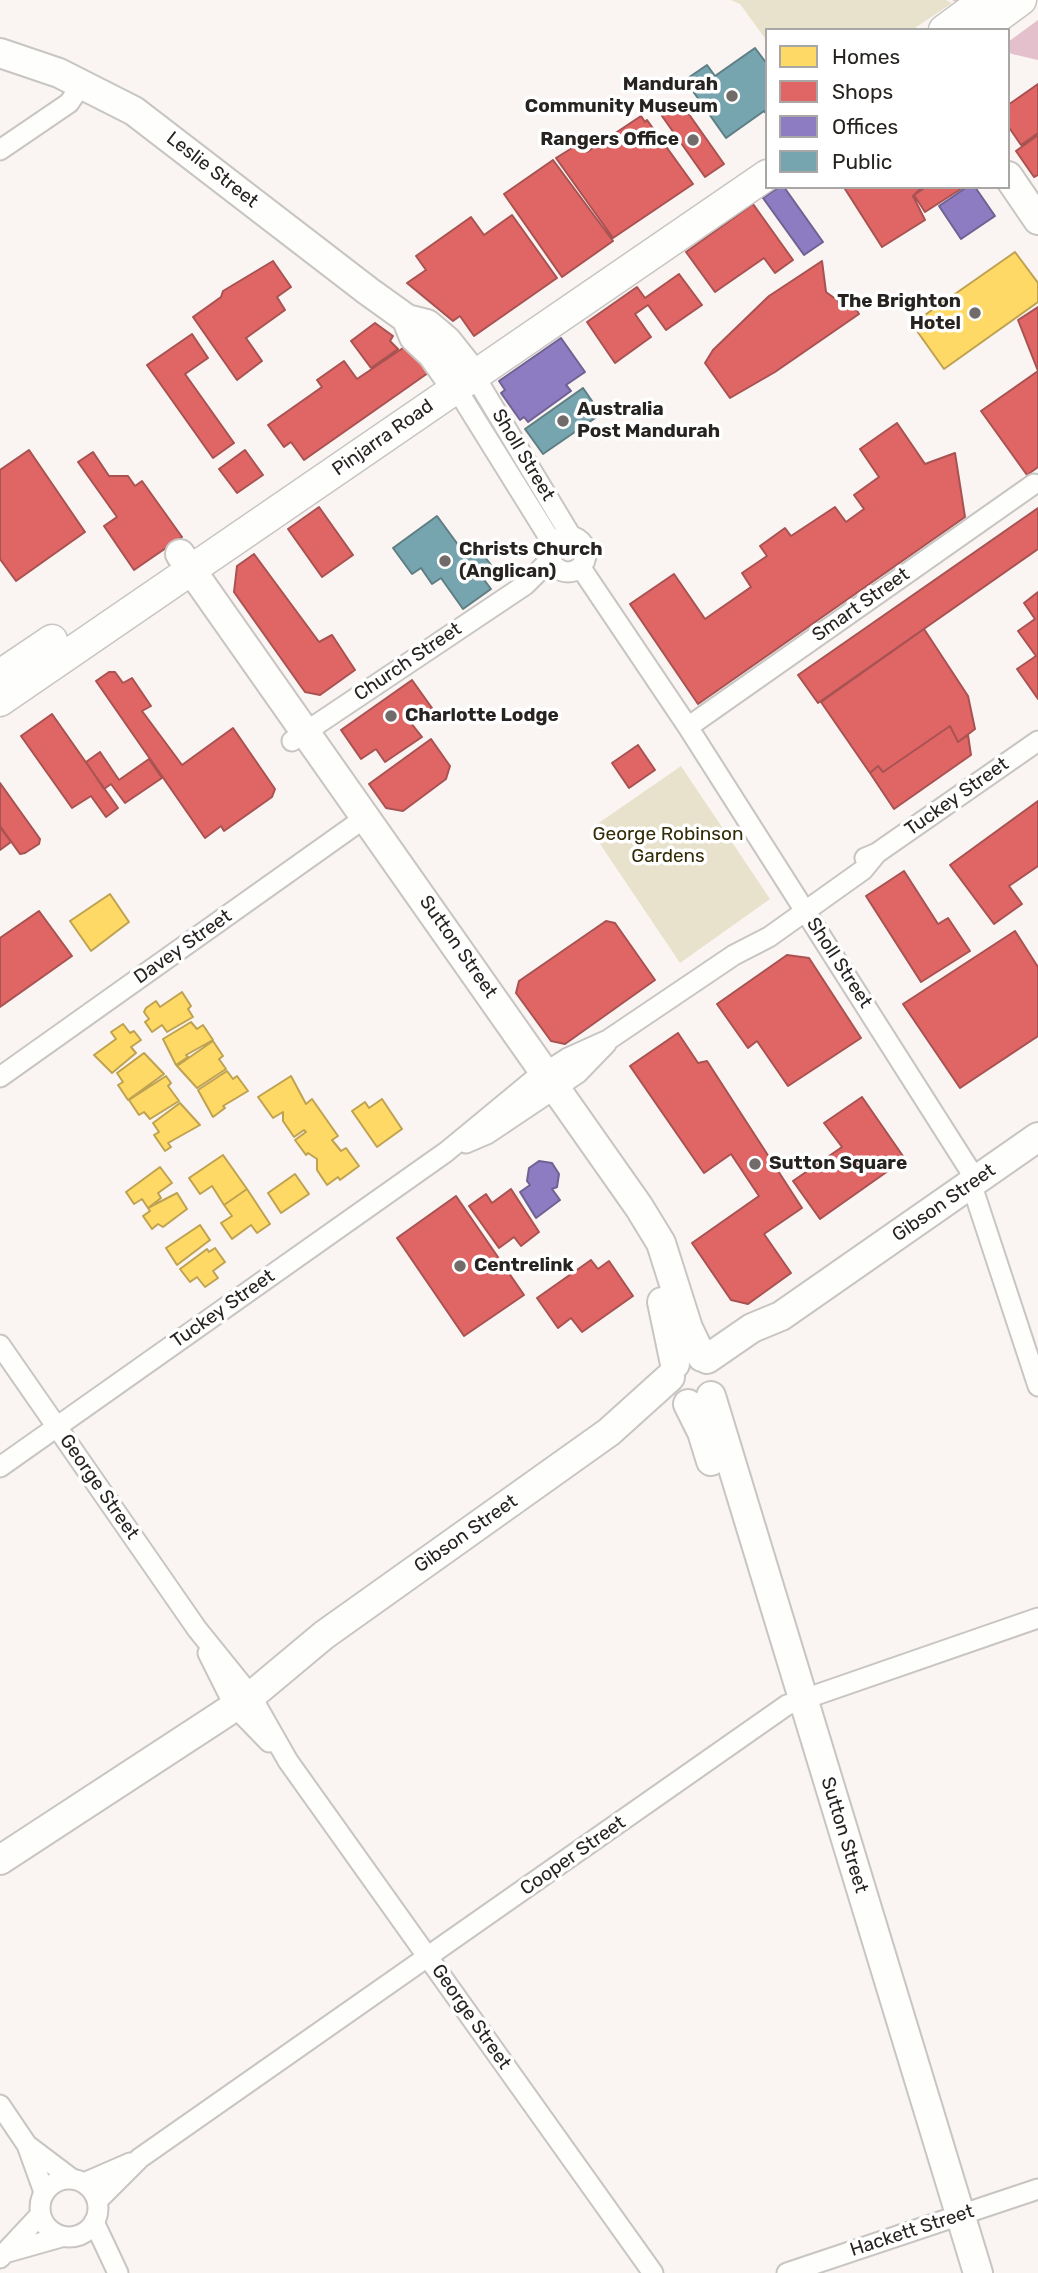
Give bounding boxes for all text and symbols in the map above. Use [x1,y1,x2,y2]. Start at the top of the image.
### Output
legend [765,28,1010,189]
text: Homes [832,44,900,69]
place label: Mandurah Community Museum [525,74,718,118]
text: Shops [832,79,893,104]
marker: Mandurah Community Museum [724,88,740,104]
text: Offices [832,114,898,139]
street label: Leslie Street [162,127,262,213]
place label: Rangers Office [540,129,679,151]
marker: Rangers Office [685,132,701,148]
text: Public [832,149,892,174]
place label: The Brighton Hotel [837,291,961,335]
marker: The Brighton Hotel [967,305,983,321]
street label: Pinjarra Road [328,395,438,481]
place label: Australia Post Mandurah [577,399,720,443]
street label: Sholl Street [487,405,559,505]
marker: Australia Post Mandurah [555,413,571,429]
place label: Christs Church (Anglican) [459,539,603,583]
marker: Christs Church (Anglican) [437,553,453,569]
street label: Smart Street [808,563,914,647]
street label: Church Street [350,618,466,706]
place label: Charlotte Lodge [405,705,559,727]
marker: Charlotte Lodge [383,708,399,724]
street label: Tuckey Street [901,753,1013,841]
park label: George Robinson Gardens [593,824,743,868]
street label: Sutton Street [414,891,502,1003]
street label: Davey Street [130,905,236,989]
street label: Sholl Street [801,914,877,1012]
place label: Sutton Square [769,1153,907,1175]
marker: Sutton Square [747,1156,763,1172]
street label: Gibson Street [888,1159,1000,1247]
place label: Centrelink [474,1255,574,1277]
marker: Centrelink [452,1258,468,1274]
street label: Tuckey Street [167,1265,279,1353]
street label: George Street [54,1430,144,1544]
street label: Gibson Street [410,1490,522,1578]
street label: Sutton Street [816,1774,872,1896]
street label: Cooper Street [516,1811,630,1901]
street label: George Street [426,1960,516,2074]
street label: Hackett Street [847,2200,977,2262]

